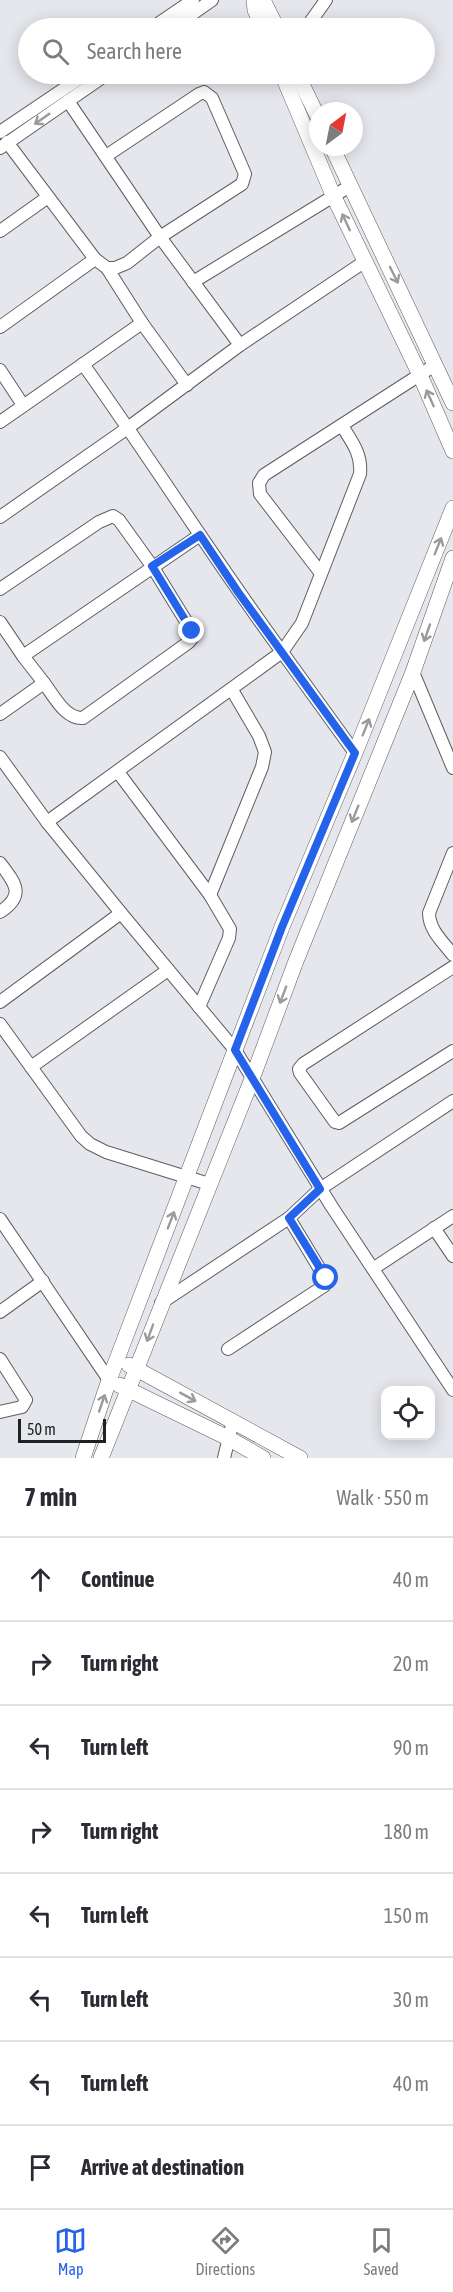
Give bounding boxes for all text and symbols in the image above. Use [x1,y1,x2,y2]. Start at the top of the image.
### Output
search box [18,18,435,84]
icon: search [39,35,72,68]
text: Search here [87,38,182,64]
north arrow [309,102,363,156]
one-way arrow [34,113,50,125]
one-way arrow [339,213,351,231]
one-way arrow [388,266,400,284]
one-way arrow [423,389,435,407]
one-way arrow [433,537,444,555]
route end [178,617,204,643]
one-way arrow [420,623,431,642]
one-way arrow [361,718,372,736]
one-way arrow [348,804,359,823]
one-way arrow [277,986,288,1004]
one-way arrow [166,1212,177,1230]
route start [312,1264,338,1290]
one-way arrow [144,1323,155,1342]
map controls [381,1386,435,1440]
button: locate [381,1386,435,1440]
one-way arrow [179,1391,196,1403]
one-way arrow [97,1394,108,1413]
scale bar [18,1416,106,1444]
text: 50 m [27,1420,56,1438]
text: 7 min [24,1482,77,1512]
text: Walk · 550 m [337,1486,429,1509]
icon: ahead [24,1563,57,1596]
text: Continue [81,1566,155,1592]
text: 40 m [393,1568,429,1591]
icon: right [24,1647,57,1680]
text: Turn right [81,1650,158,1676]
text: 20 m [393,1652,429,1675]
icon: left [24,1731,57,1764]
text: Turn left [81,1734,148,1760]
text: 90 m [393,1736,429,1759]
icon: right [24,1815,57,1848]
text: Turn right [81,1818,158,1844]
text: 180 m [384,1820,429,1843]
icon: left [24,1899,57,1932]
text: Turn left [81,1902,148,1928]
text: 150 m [384,1904,429,1927]
icon: left [24,1983,57,2016]
text: Turn left [81,1986,148,2012]
text: 30 m [393,1988,429,2011]
icon: left [24,2067,57,2100]
text: Turn left [81,2070,148,2096]
text: 40 m [393,2072,429,2095]
icon: arrive [24,2151,57,2184]
text: Arrive at destination [81,2154,244,2180]
tab: Map [54,2224,87,2278]
tab: Directions [195,2224,255,2278]
tab: Saved [363,2224,399,2278]

